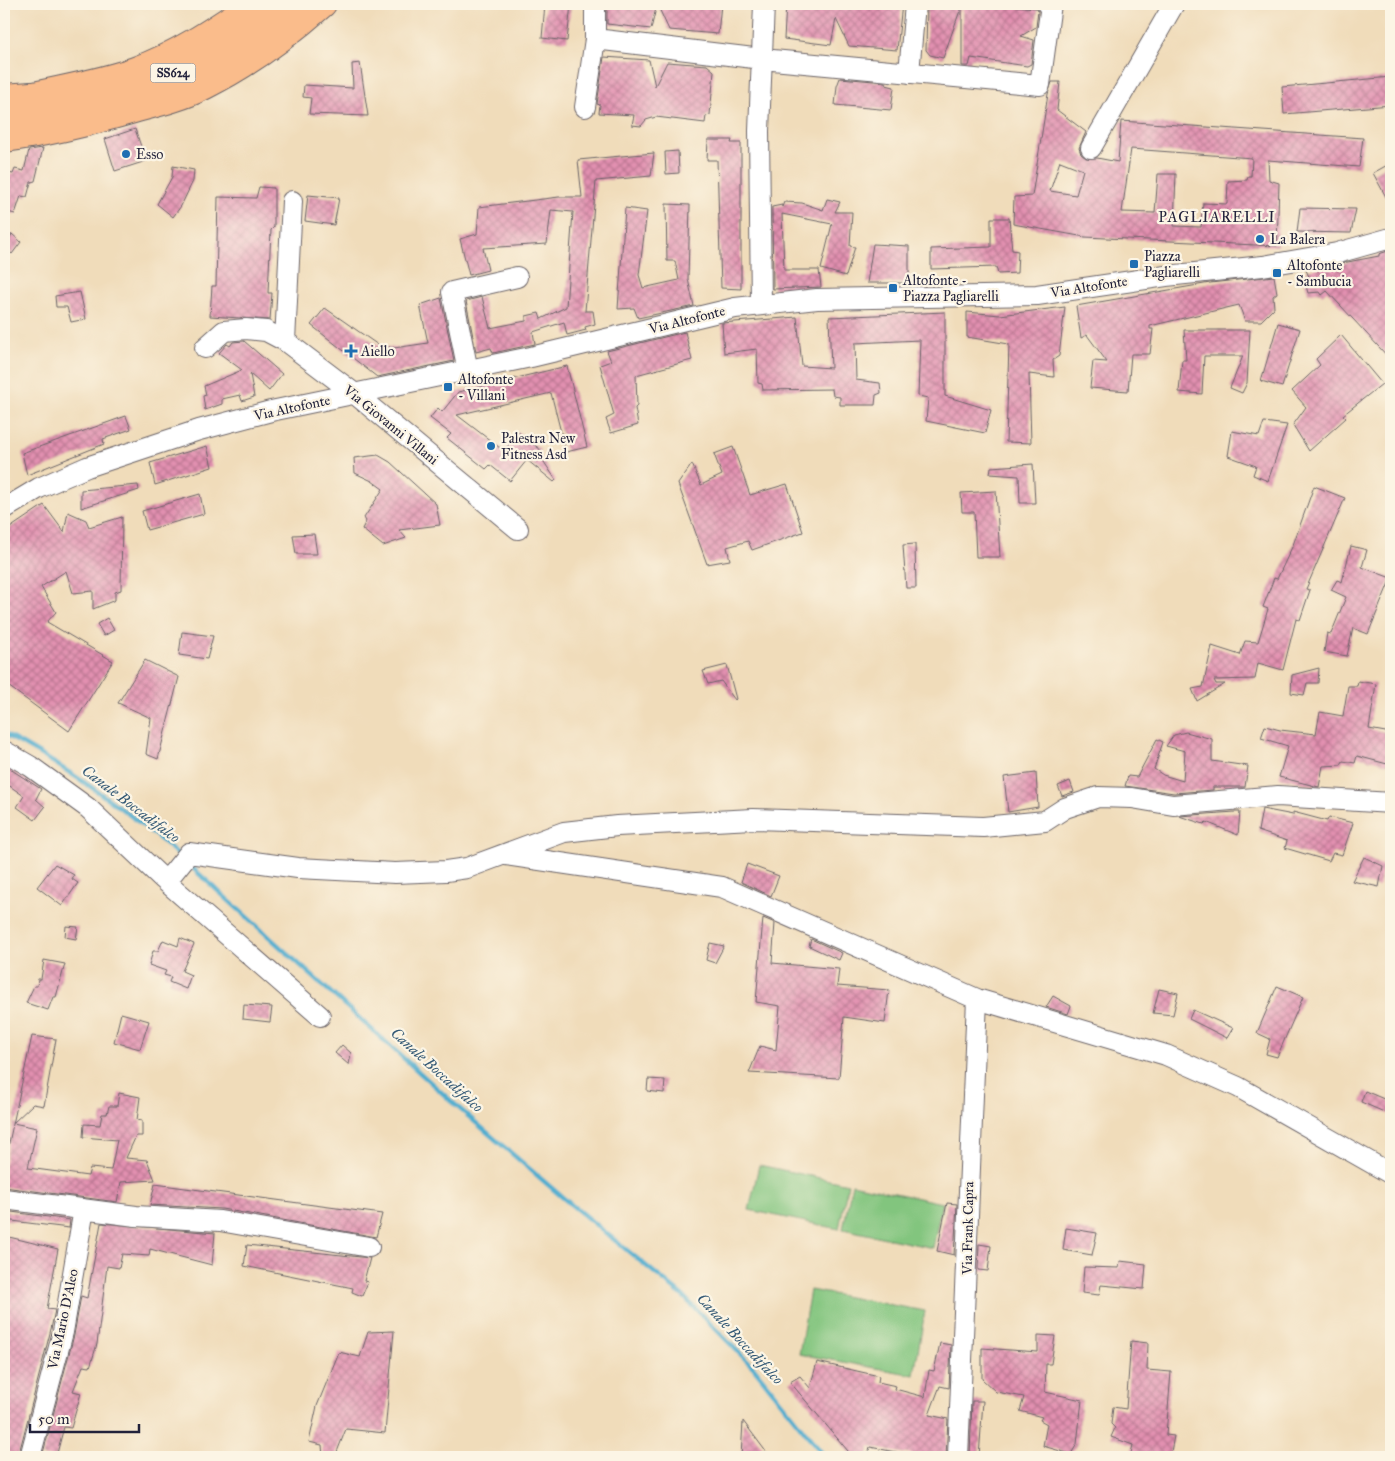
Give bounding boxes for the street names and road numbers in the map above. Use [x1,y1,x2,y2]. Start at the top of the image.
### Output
road number: SS624 [150,64,196,82]
street label: Via Altofonte [1048,272,1129,302]
street label: Via Altofonte [646,302,727,338]
street label: Via Giovanni Villani [340,381,442,468]
street label: Via Altofonte [251,392,332,425]
street label: Via Frank Capra [959,1181,977,1276]
street label: Via Mario D'Aleo [44,1267,82,1372]

